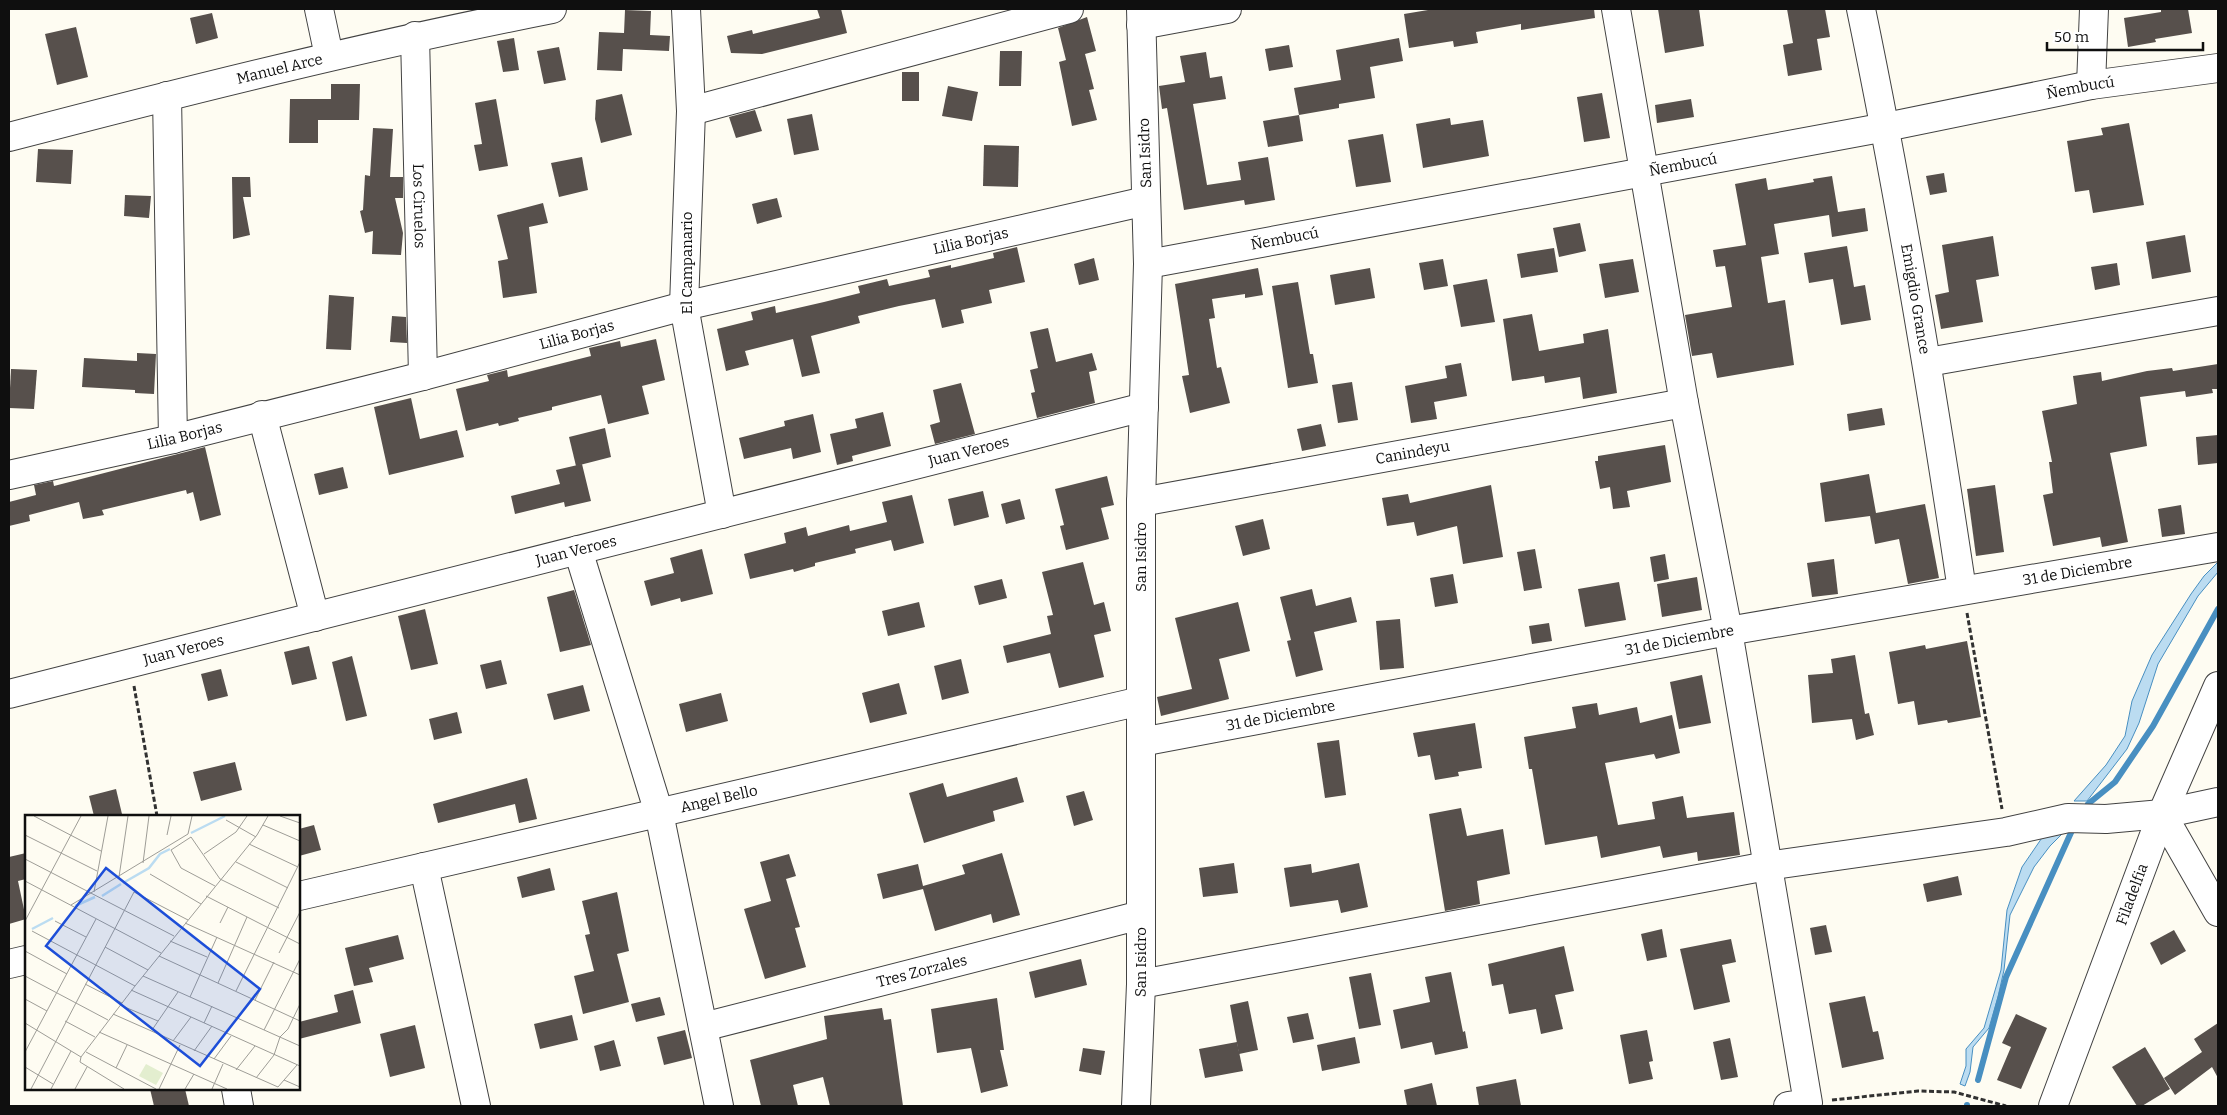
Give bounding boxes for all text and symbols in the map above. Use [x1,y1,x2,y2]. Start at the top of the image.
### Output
scale bar [2047,20,2203,52]
text: 50 m [2054,28,2090,46]
street label: Manuel Arce [235,50,324,88]
street label: Ñembucú [2045,73,2116,103]
street label: San Isidro [1135,118,1155,188]
street label: Ñembucú [1647,150,1718,180]
street label: Los Ciruelos [409,163,429,249]
street label: El Campanario [678,212,696,314]
street label: Ñembucú [1249,223,1320,254]
street label: Lilia Borjas [931,224,1010,258]
street label: Emigdio Grance [1897,242,1934,356]
street label: Lilia Borjas [537,316,616,353]
street label: Lilia Borjas [145,418,224,453]
street label: Juan Veroes [926,432,1011,470]
street label: Canindeyu [1374,437,1451,468]
street label: San Isidro [1132,522,1150,592]
street label: Juan Veroes [533,532,618,570]
street label: 31 de Diciembre [2022,553,2133,589]
street label: 31 de Diciembre [1623,621,1735,659]
street label: Juan Veroes [140,631,226,669]
street label: 31 de Diciembre [1225,697,1337,735]
street label: Angel Bello [679,781,759,816]
inset map [25,815,300,1090]
street label: Filadelfia [2112,861,2152,928]
street label: San Isidro [1131,927,1150,997]
street label: Tres Zorzales [875,951,969,991]

